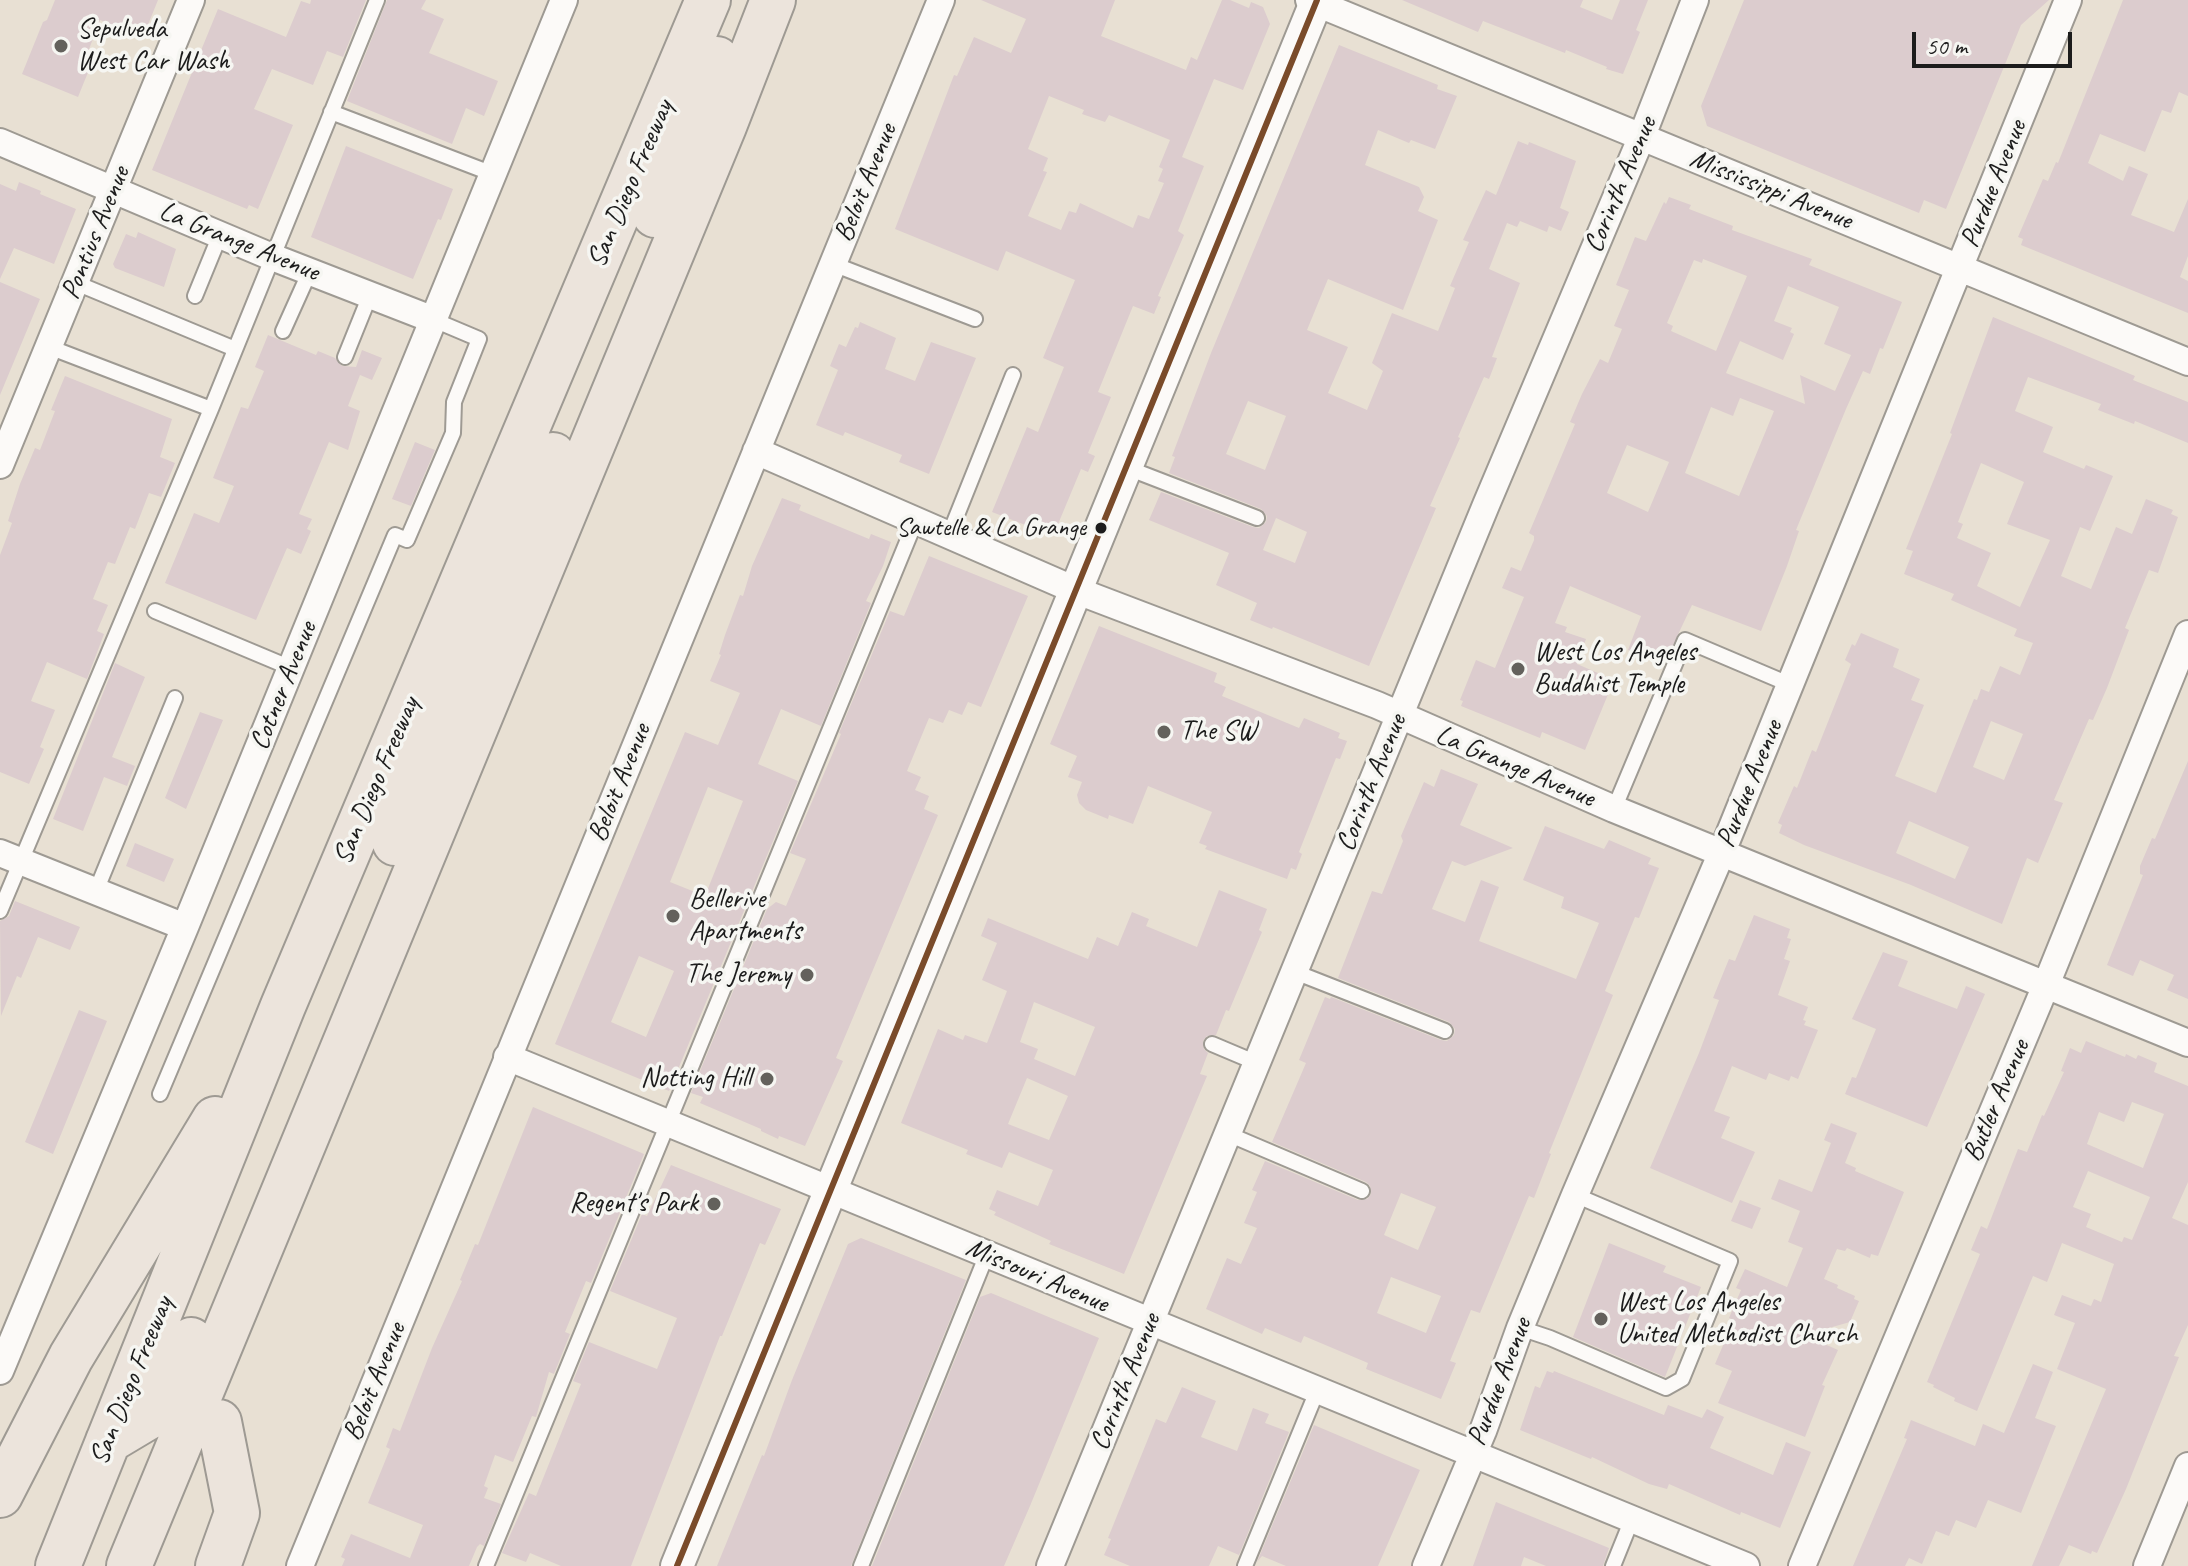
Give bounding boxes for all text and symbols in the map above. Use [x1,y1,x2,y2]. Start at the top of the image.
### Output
place label: Sepulveda West Car Wash [77,13,229,79]
scale bar [1916,16,2076,66]
text: 50 m [1926,31,1967,61]
marker: Sepulveda West Car Wash [52,37,70,55]
street label: San Diego Freeway [581,95,681,273]
street label: Corinth Avenue [1577,112,1665,258]
street label: Purdue Avenue [1953,116,2035,252]
street label: Beloit Avenue [827,119,905,247]
street label: Mississippi Avenue [1685,142,1857,238]
street label: Pontius Avenue [54,162,138,304]
street label: La Grange Avenue [154,195,324,289]
place label: Sawtelle & La Grange [896,512,1086,544]
marker: Sawtelle & La Grange [1093,520,1109,536]
street label: Cotner Avenue [243,617,325,755]
place label: West Los Angeles Buddhist Temple [1534,636,1696,702]
marker: West Los Angeles Buddhist Temple [1509,660,1527,678]
street label: San Diego Freeway [327,692,427,870]
street label: Corinth Avenue [1329,710,1415,856]
place label: The SW [1180,715,1257,749]
street label: Purdue Avenue [1709,716,1791,852]
street label: La Grange Avenue [1430,718,1600,816]
street label: Beloit Avenue [581,719,659,847]
marker: The SW [1155,723,1173,741]
place label: Bellerive Apartments [689,883,801,949]
marker: Bellerive Apartments [664,907,682,925]
place label: The Jeremy [685,958,791,992]
marker: The Jeremy [798,966,816,984]
street label: Butler Avenue [1956,1035,2038,1167]
place label: Notting Hill [641,1062,751,1096]
marker: Notting Hill [758,1070,776,1088]
place label: Regent's Park [569,1187,698,1221]
marker: Regent's Park [705,1195,723,1213]
street label: Missouri Avenue [961,1231,1113,1321]
place label: West Los Angeles United Methodist Church [1617,1286,1858,1352]
street label: San Diego Freeway [83,1292,181,1470]
street label: Corinth Avenue [1083,1309,1169,1455]
marker: West Los Angeles United Methodist Church [1592,1310,1610,1328]
street label: Purdue Avenue [1460,1313,1540,1451]
street label: Beloit Avenue [336,1318,414,1446]

